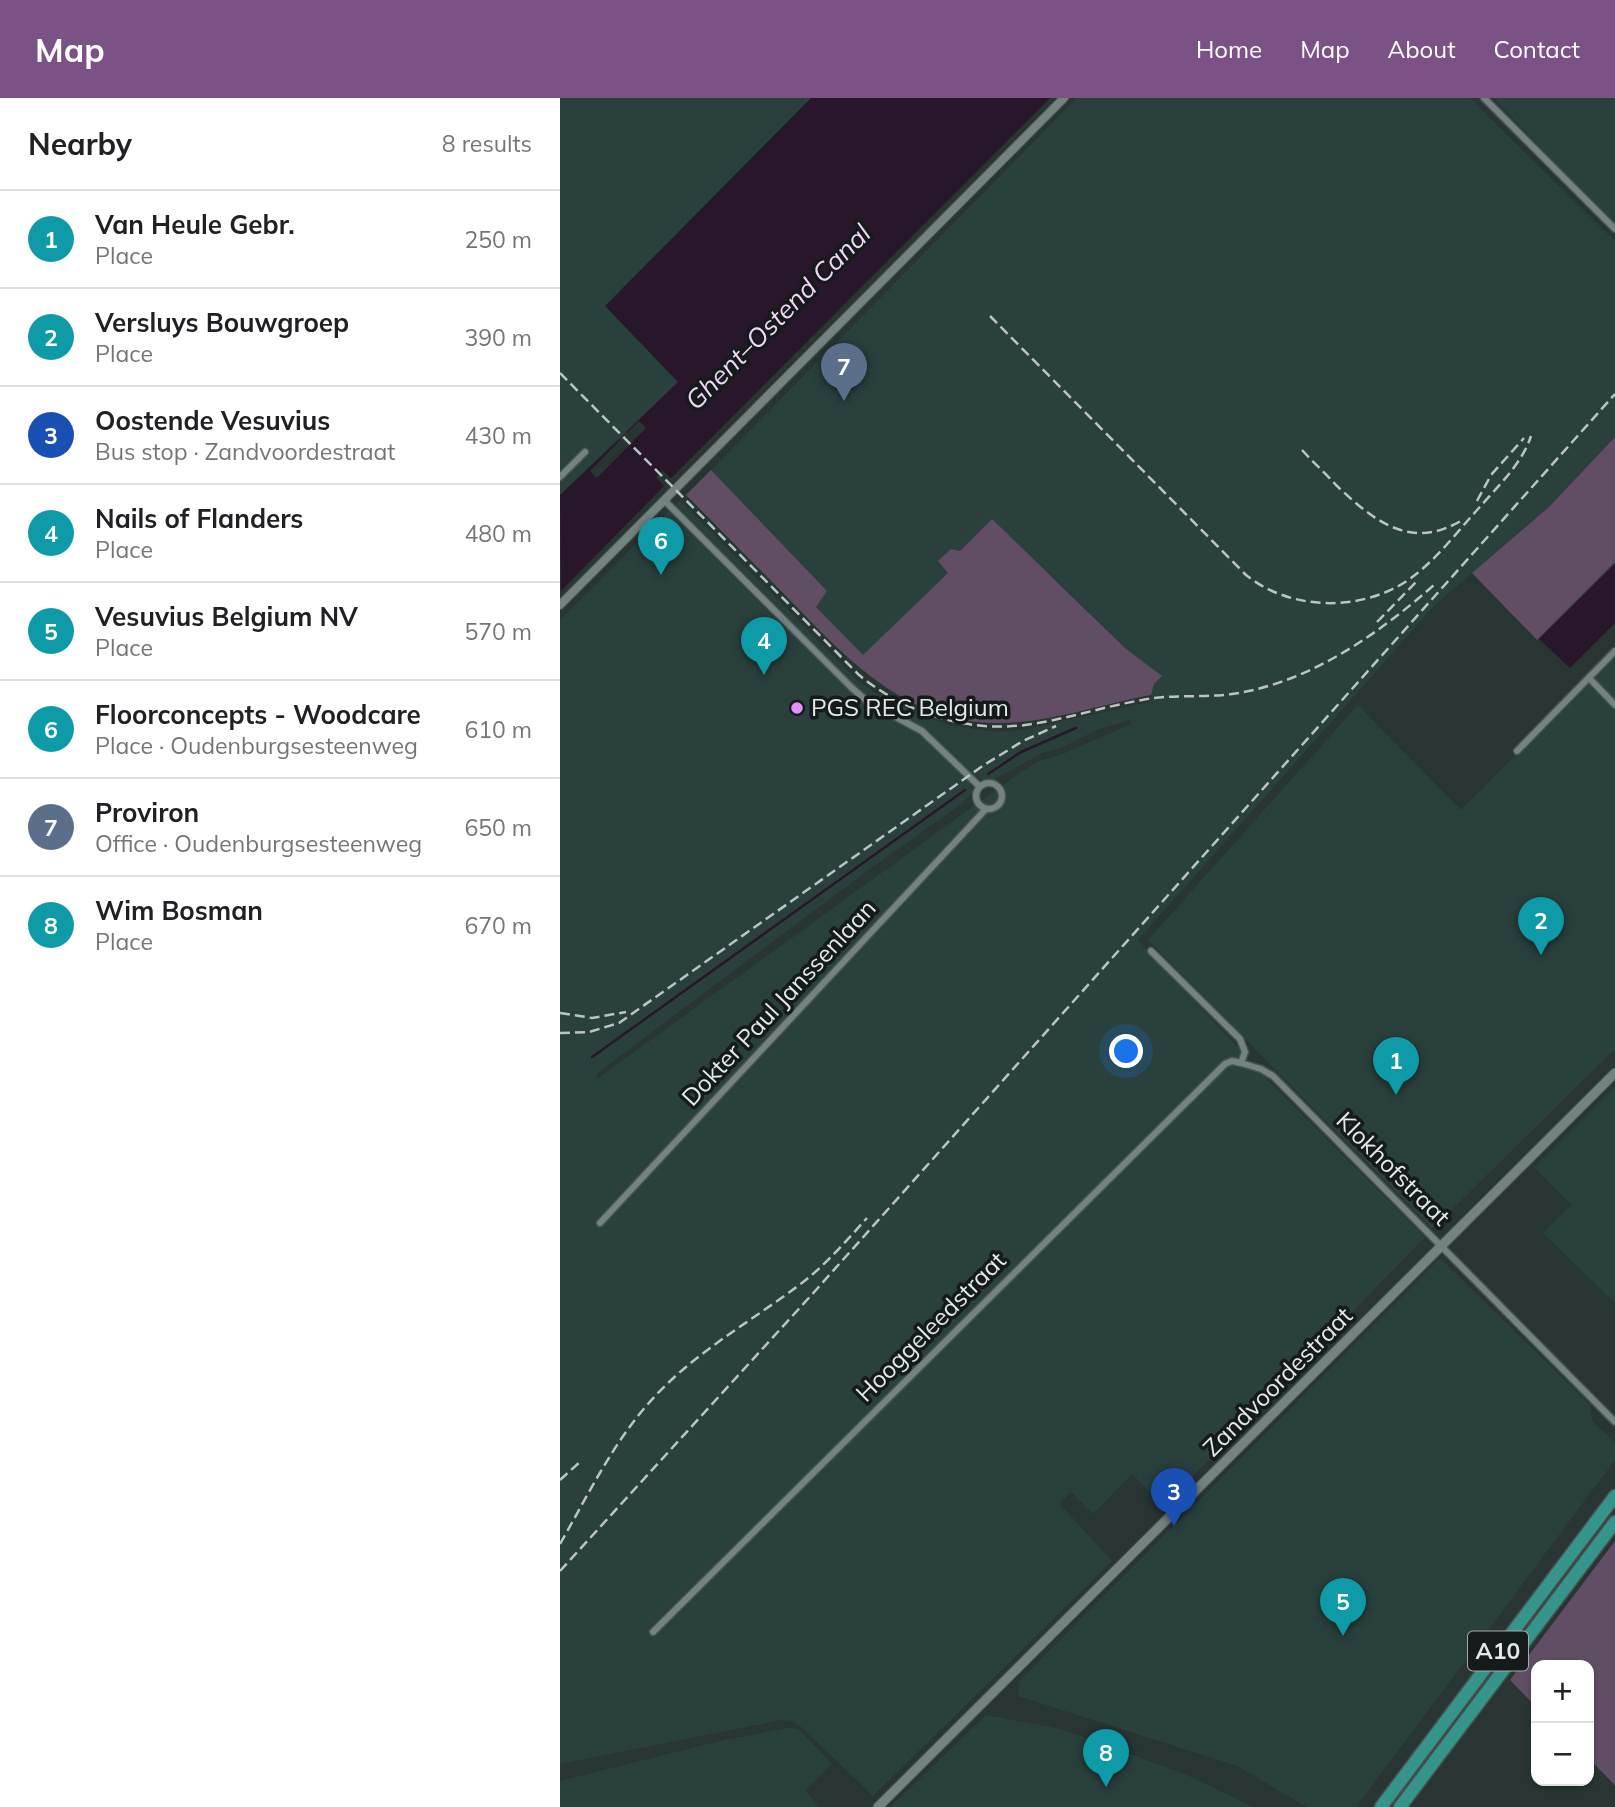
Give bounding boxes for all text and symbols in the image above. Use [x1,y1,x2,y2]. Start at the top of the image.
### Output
text: Map [35,29,105,70]
text: Home [1196,34,1262,64]
text: Map [1300,34,1350,64]
text: About [1388,34,1456,64]
text: Contact [1494,34,1580,64]
text: Nearby [28,125,132,163]
text: 8 results [442,129,532,158]
text: Van Heule Gebr. [95,208,295,241]
water label: Ghent–Ostend Canal [678,216,878,416]
text: 1 [44,225,58,254]
text: 250 m [464,225,532,254]
text: Place [95,241,153,270]
text: Versluys Bouwgroep [95,306,349,339]
text: 2 [44,323,58,352]
text: 390 m [464,323,532,352]
text: Place [95,339,153,368]
pin: 7 [821,343,867,401]
text: Oostende Vesuvius [95,404,330,437]
text: 3 [44,421,58,450]
text: 430 m [464,421,532,450]
text: Bus stop · Zandvoordestraat [95,437,395,466]
text: Nails of Flanders [95,502,303,535]
pin: 6 [638,517,684,575]
text: 4 [44,519,58,548]
text: 480 m [464,519,532,548]
text: Place [95,535,153,564]
text: Vesuvius Belgium NV [95,600,358,633]
text: 5 [44,617,58,646]
text: 570 m [464,617,532,646]
pin: 4 [741,617,787,675]
text: Place [95,633,153,662]
place label: PGS REC Belgium [811,692,1009,722]
text: Floorconcepts - Woodcare [95,698,421,731]
marker: PGS REC Belgium [789,700,805,716]
text: 6 [44,715,58,744]
text: 610 m [464,715,532,744]
text: Place · Oudenburgsesteenweg [95,731,418,760]
text: Proviron [95,796,199,829]
text: 7 [44,813,58,842]
text: 650 m [464,813,532,842]
text: Office · Oudenburgsesteenweg [95,829,422,858]
street label: Dokter Paul Janssenlaan [675,893,882,1112]
text: Wim Bosman [95,894,263,927]
pin: 2 [1518,897,1564,955]
text: 8 [44,911,58,940]
text: 670 m [464,911,532,940]
text: Place [95,927,153,956]
your location [1109,1034,1143,1068]
pin: 1 [1373,1037,1419,1095]
street label: Klokhofstraat [1331,1105,1457,1231]
street label: Hooggeleedstraat [849,1245,1012,1408]
street label: Zandvoordestraat [1196,1300,1358,1462]
pin: 3 [1151,1468,1197,1526]
pin: 5 [1320,1578,1366,1636]
road number: A10 [1468,1632,1528,1670]
map controls [1531,1660,1594,1786]
button: + [1531,1660,1594,1723]
button: − [1531,1723,1594,1786]
pin: 8 [1083,1729,1129,1787]

